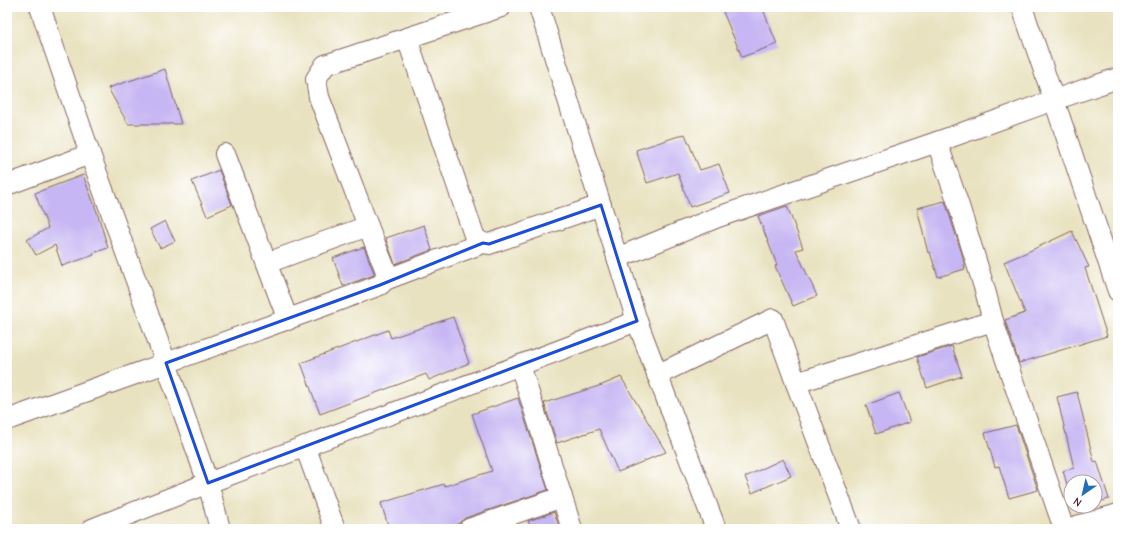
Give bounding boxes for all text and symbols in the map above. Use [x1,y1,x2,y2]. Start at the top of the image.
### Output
north arrow [1063,474,1103,514]
text: N [1071,494,1084,509]

